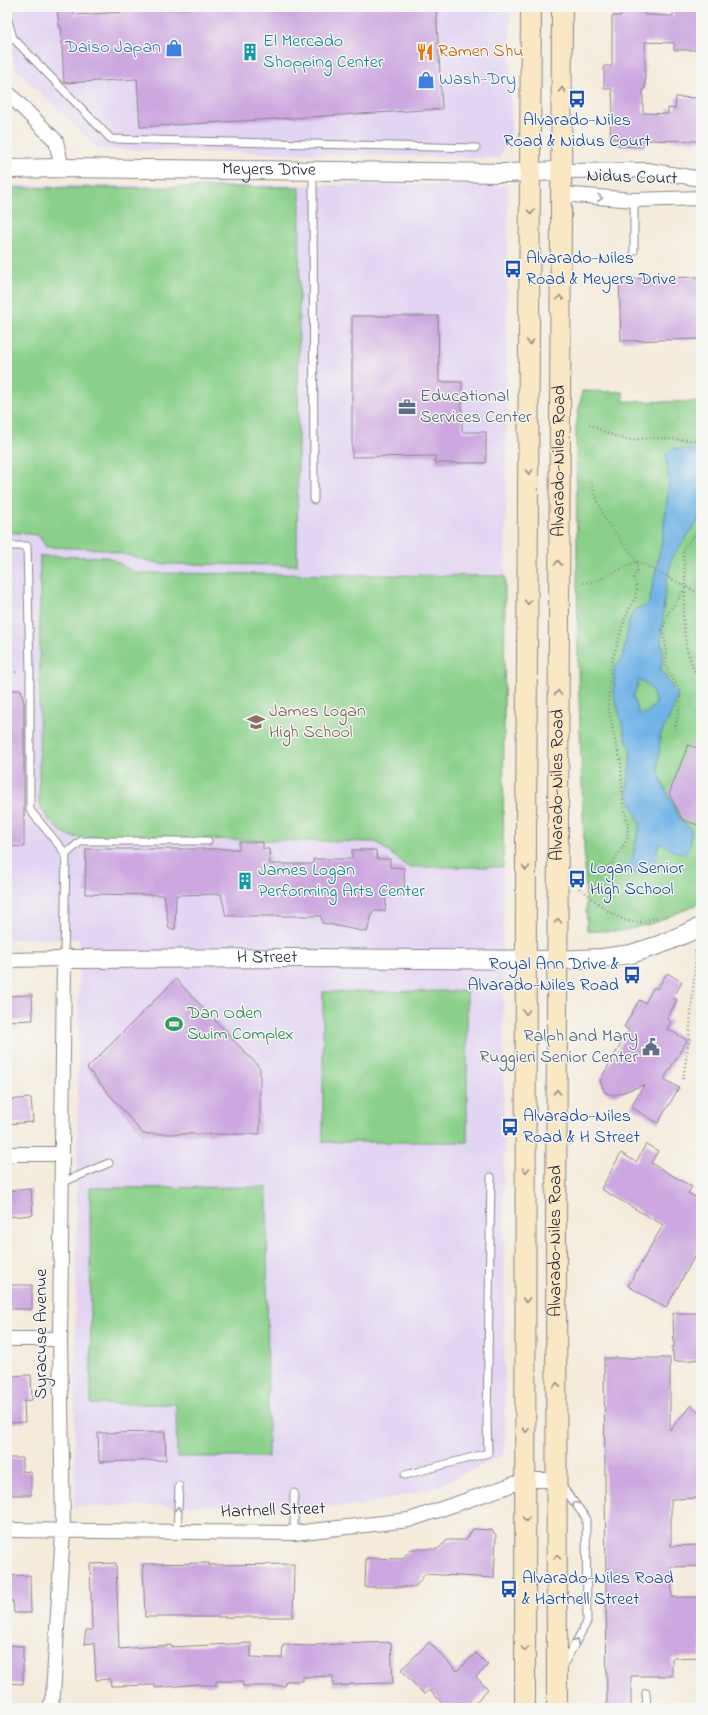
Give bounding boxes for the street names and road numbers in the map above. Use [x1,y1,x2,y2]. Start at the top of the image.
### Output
street label: Meyers Drive [222,157,317,184]
street label: Nidus Court [586,163,678,193]
street label: Alvarado-Niles Road [546,385,573,537]
street label: Alvarado-Niles Road [545,709,572,861]
street label: H Street [237,945,297,971]
street label: Alvarado-Niles Road [543,1165,569,1317]
street label: Syracuse Avenue [29,1268,55,1399]
street label: Hartnell Street [220,1496,326,1526]

